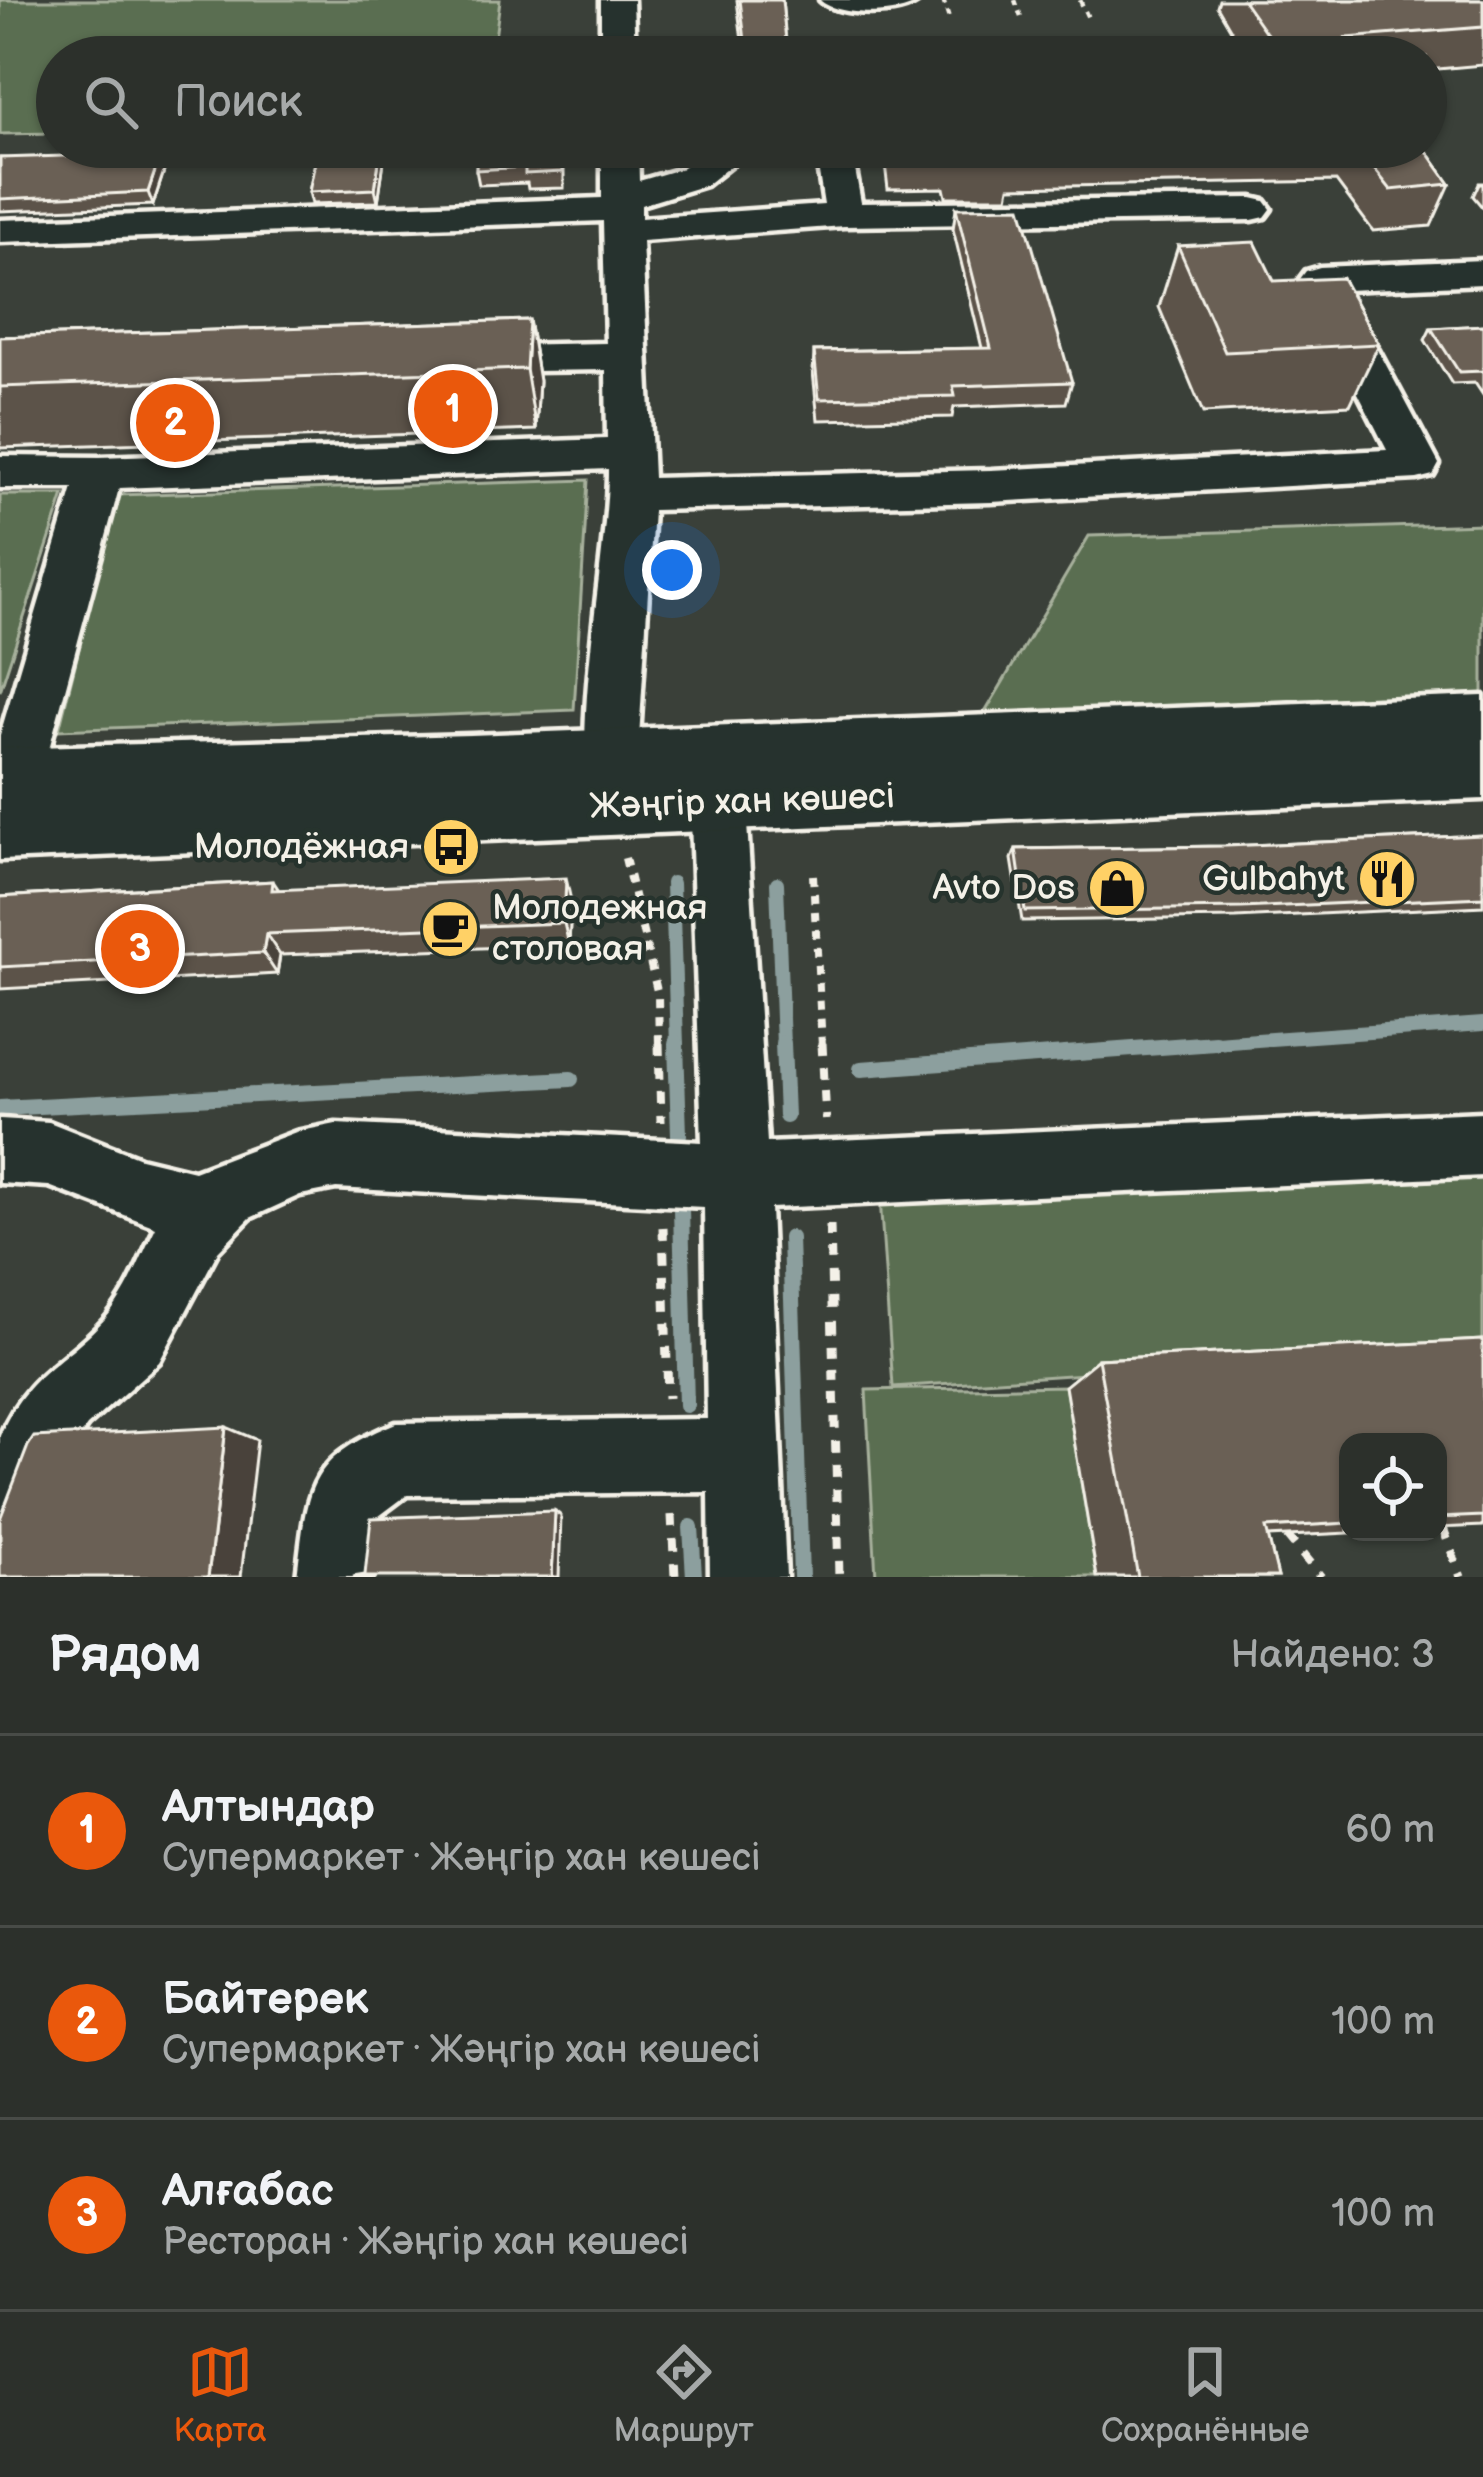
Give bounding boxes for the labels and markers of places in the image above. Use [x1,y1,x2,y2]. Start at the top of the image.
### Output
pin: 1 [414,364,492,454]
pin: 2 [136,378,214,468]
bus stop icon: Молодёжная [420,816,482,878]
place label: Молодёжная [194,826,409,869]
restaurant icon: Gulbahyt [1356,848,1418,910]
shop icon: Avto Dos [1086,857,1148,919]
place label: Gulbahyt [1202,858,1345,901]
place label: Avto Dos [933,867,1075,910]
place label: Молодежная столовая [492,887,707,971]
cafe icon: Молодежная столовая [419,898,481,960]
pin: 3 [101,904,179,994]

